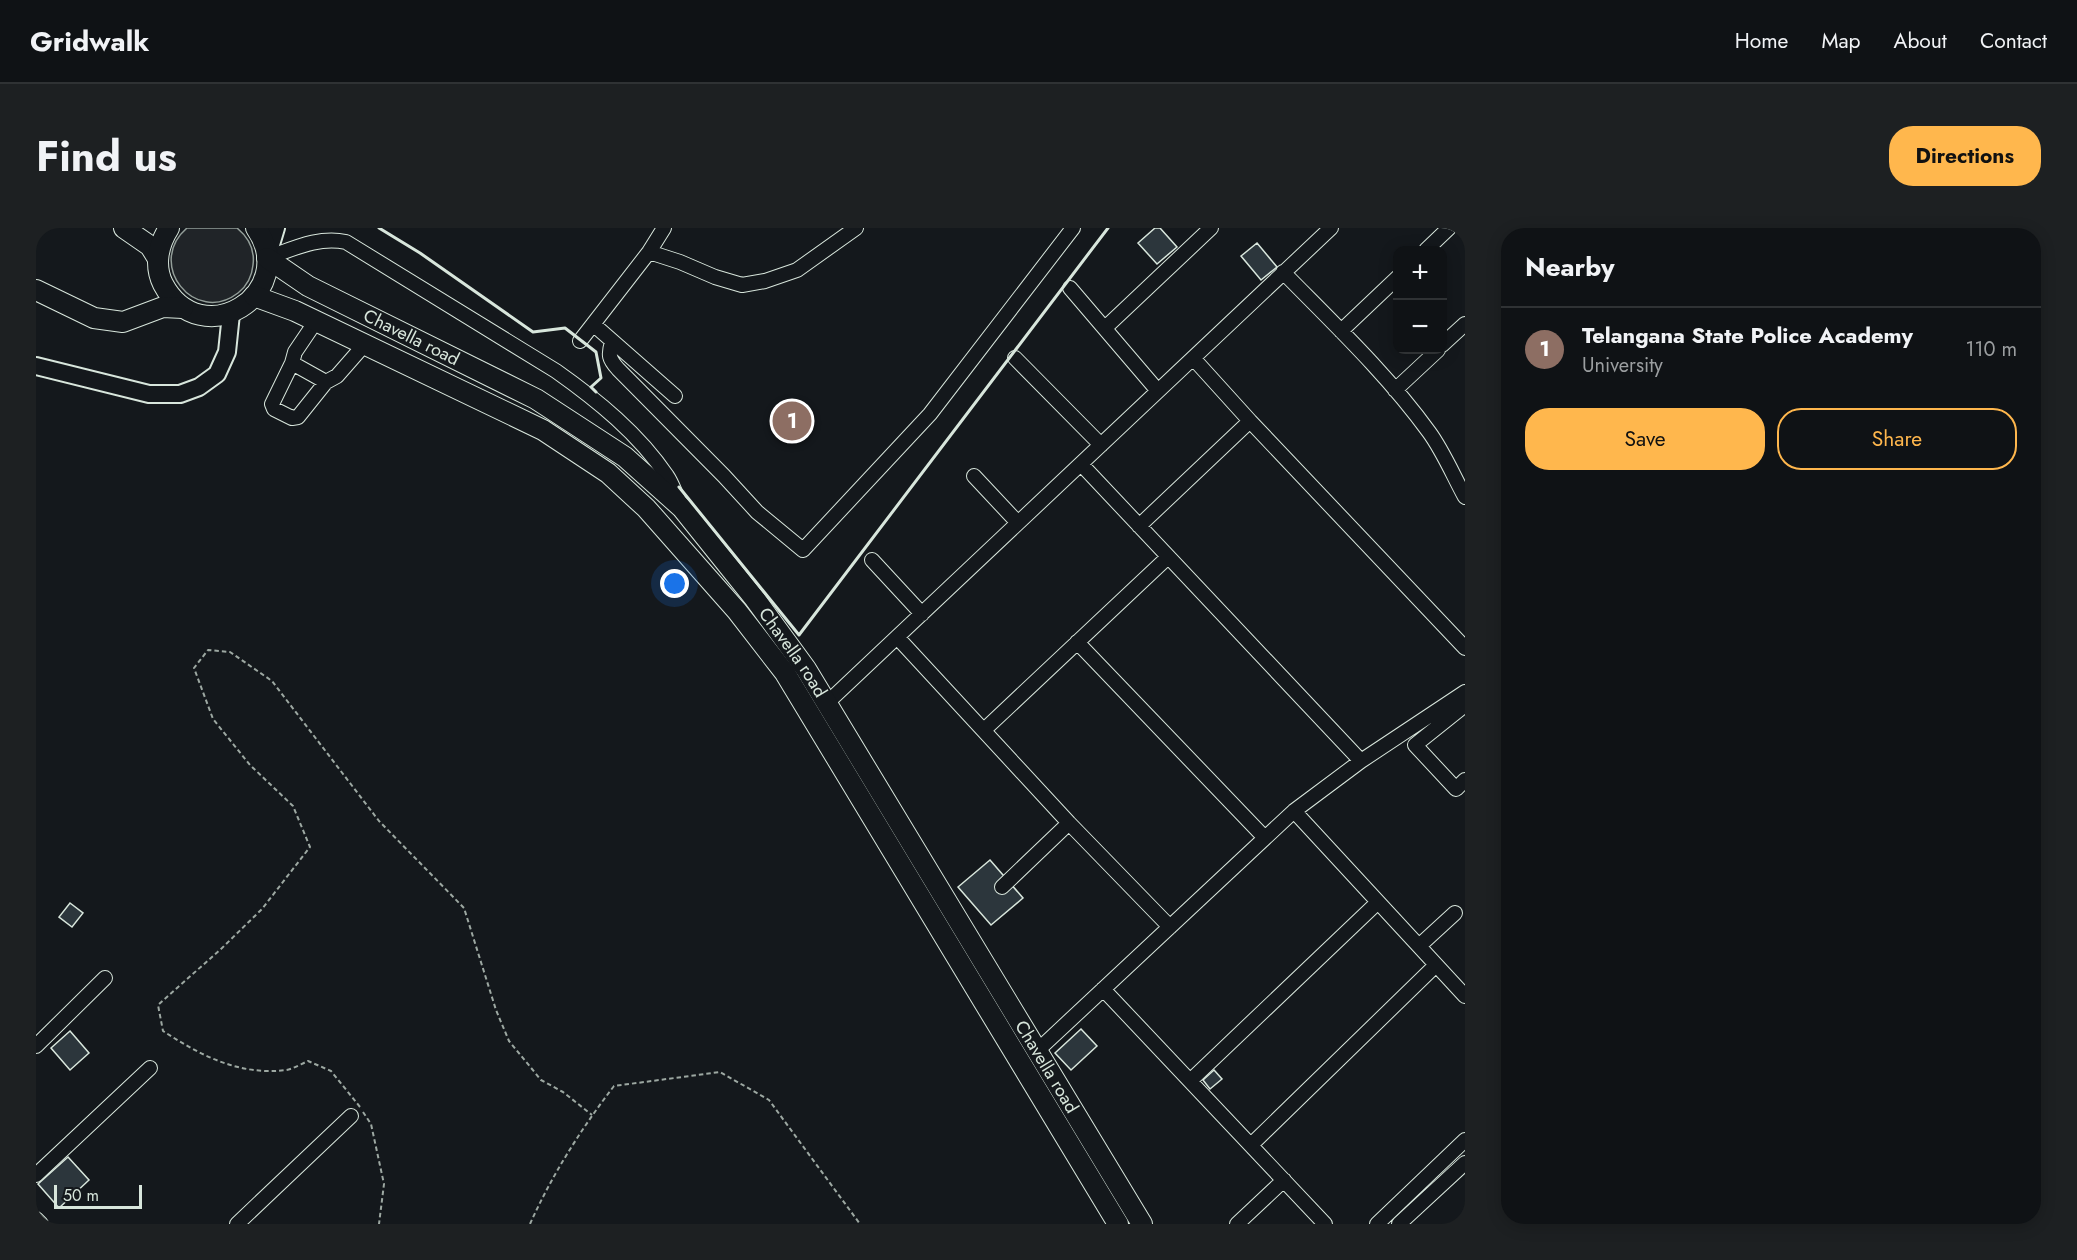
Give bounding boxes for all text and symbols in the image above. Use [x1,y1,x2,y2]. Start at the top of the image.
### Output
text: Gridwalk [30,21,149,62]
text: Home [1735,26,1788,56]
text: Map [1821,26,1861,56]
text: About [1894,26,1947,56]
text: Contact [1980,26,2047,56]
text: Find us [36,126,177,187]
button: Directions [1889,126,2041,186]
map controls [1393,246,1447,354]
button: + [1393,246,1447,300]
text: Nearby [1525,248,1614,286]
button: − [1393,300,1447,354]
street label: Chavella road [359,302,464,372]
text: Telangana State Police Academy [1582,319,1913,351]
text: 1 [1539,335,1550,364]
text: 110 m [1965,335,2017,364]
text: University [1582,351,1663,380]
pin: 1 [772,398,812,444]
button: Save [1525,408,1765,470]
button: Share [1777,408,2017,470]
your location [660,569,689,598]
street label: Chavella road [752,602,833,702]
street label: Chavella road [1009,1015,1085,1118]
scale bar [54,1182,142,1210]
text: 50 m [63,1184,99,1207]

